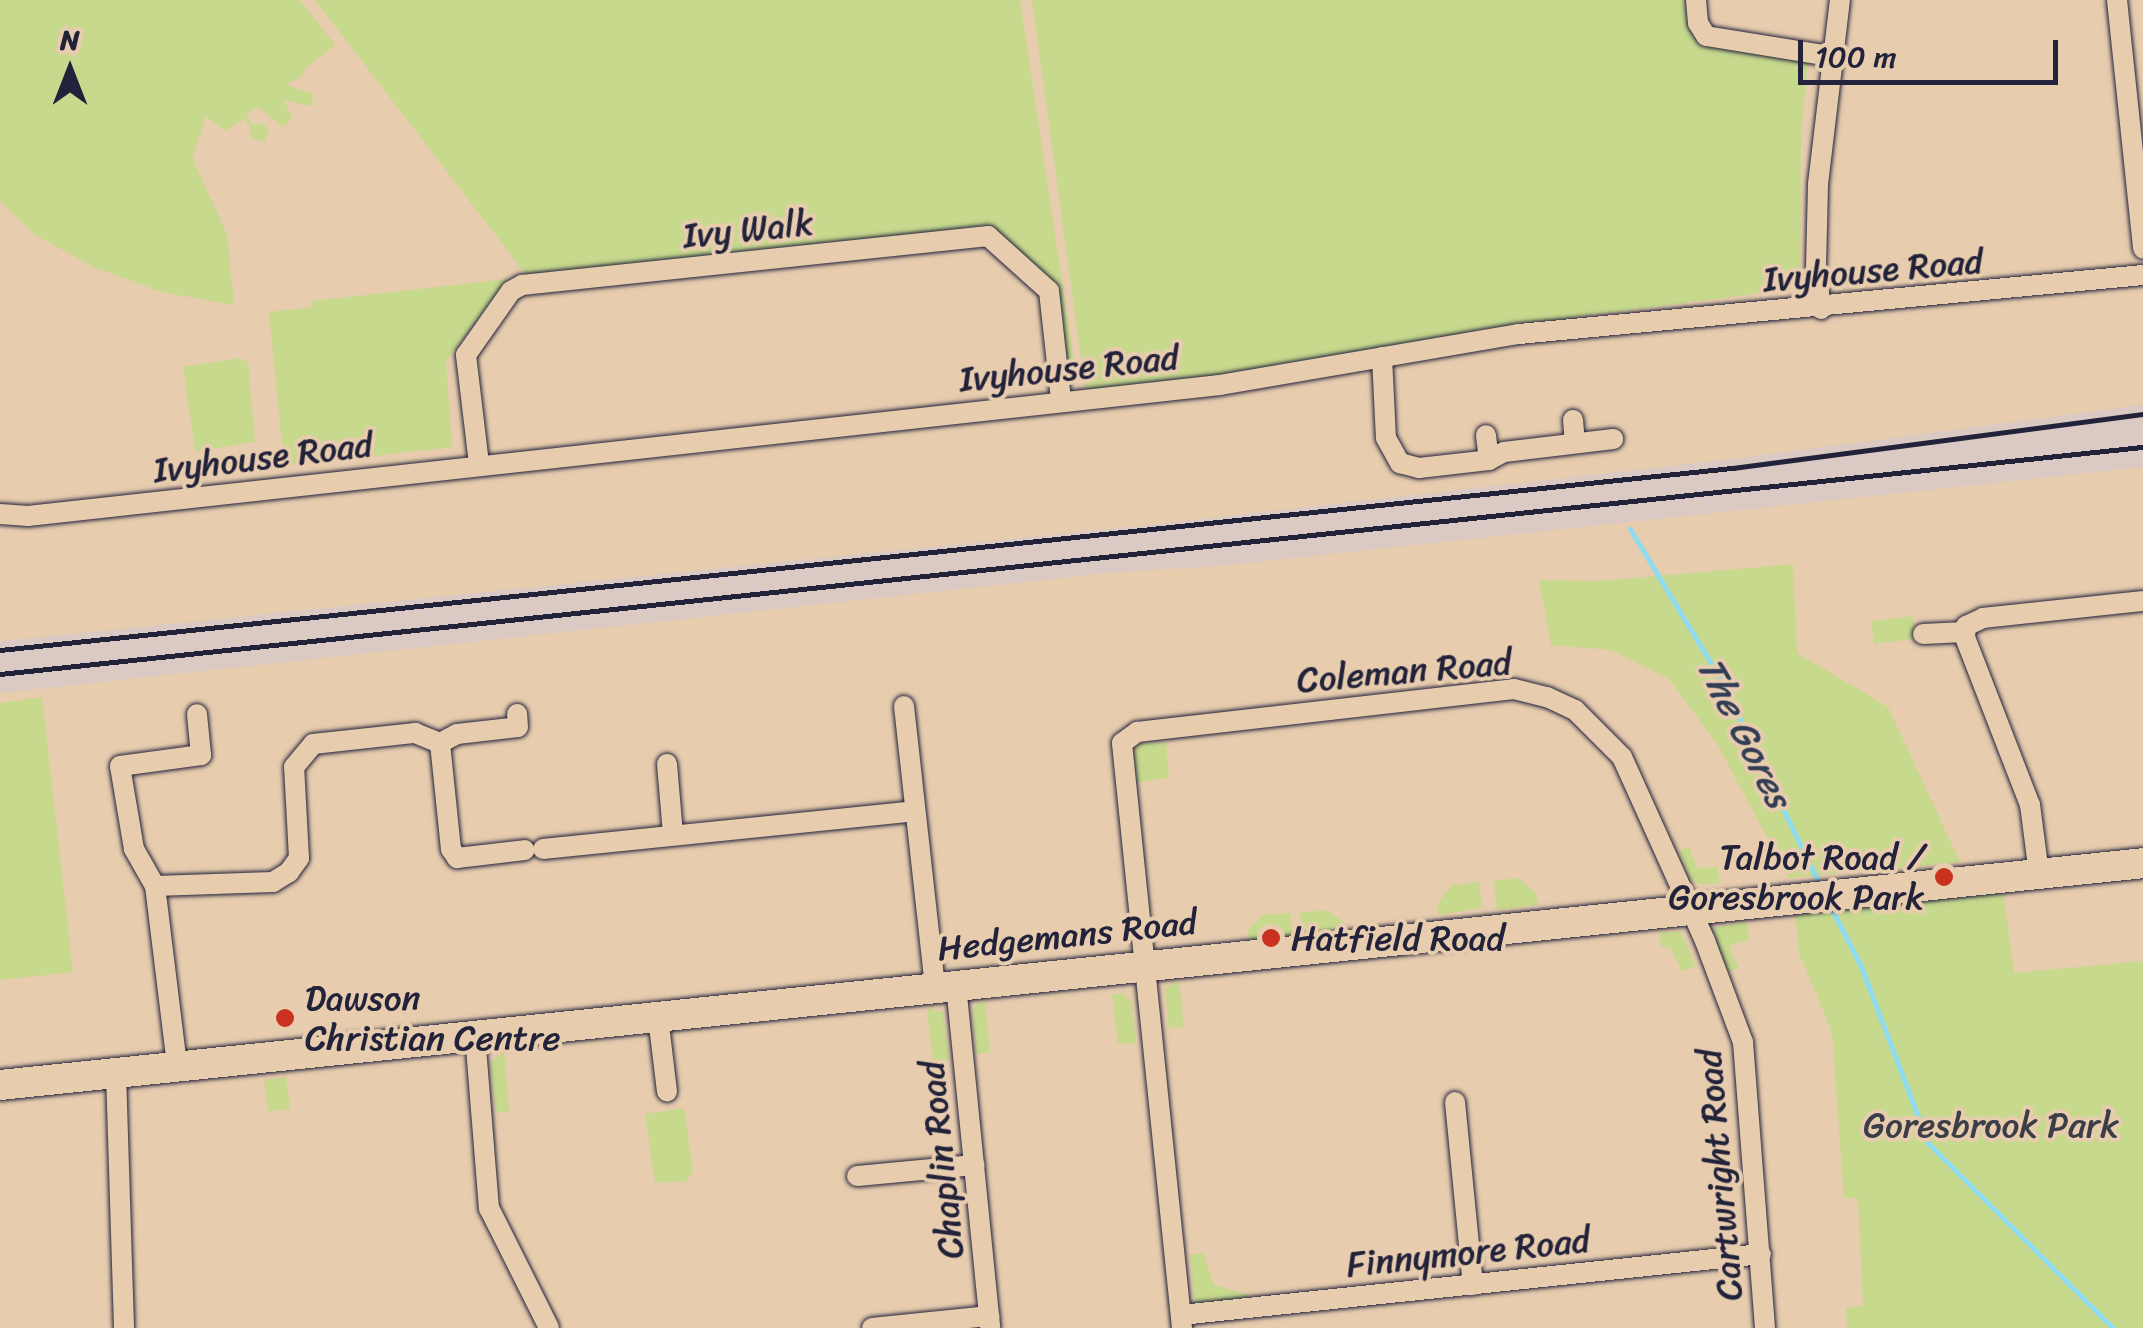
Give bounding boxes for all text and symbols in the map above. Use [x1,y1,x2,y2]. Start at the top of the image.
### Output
text: N [60,15,80,64]
north arrow [20,20,120,120]
scale bar [1803,20,2063,82]
text: 100 m [1815,30,1897,84]
street label: Ivy Walk [681,201,815,257]
street label: Ivyhouse Road [1761,239,1985,301]
street label: Ivyhouse Road [957,336,1181,400]
street label: Ivyhouse Road [151,423,375,491]
street label: Coleman Road [1295,641,1513,701]
water label: The Gores [1686,648,1802,816]
place label: Talbot Road / Goresbrook Park [1668,836,1924,918]
marker: Talbot Road / Goresbrook Park [1933,866,1955,888]
street label: Hedgemans Road [935,901,1199,969]
place label: Hatfield Road [1291,917,1505,959]
marker: Hatfield Road [1260,927,1282,949]
place label: Dawson Christian Centre [305,977,560,1059]
marker: Dawson Christian Centre [274,1007,296,1029]
street label: Cartwright Road [1687,1047,1751,1303]
street label: Chaplin Road [910,1059,972,1261]
park label: Goresbrook Park [1863,1104,2119,1146]
street label: Finnymore Road [1344,1218,1592,1286]

